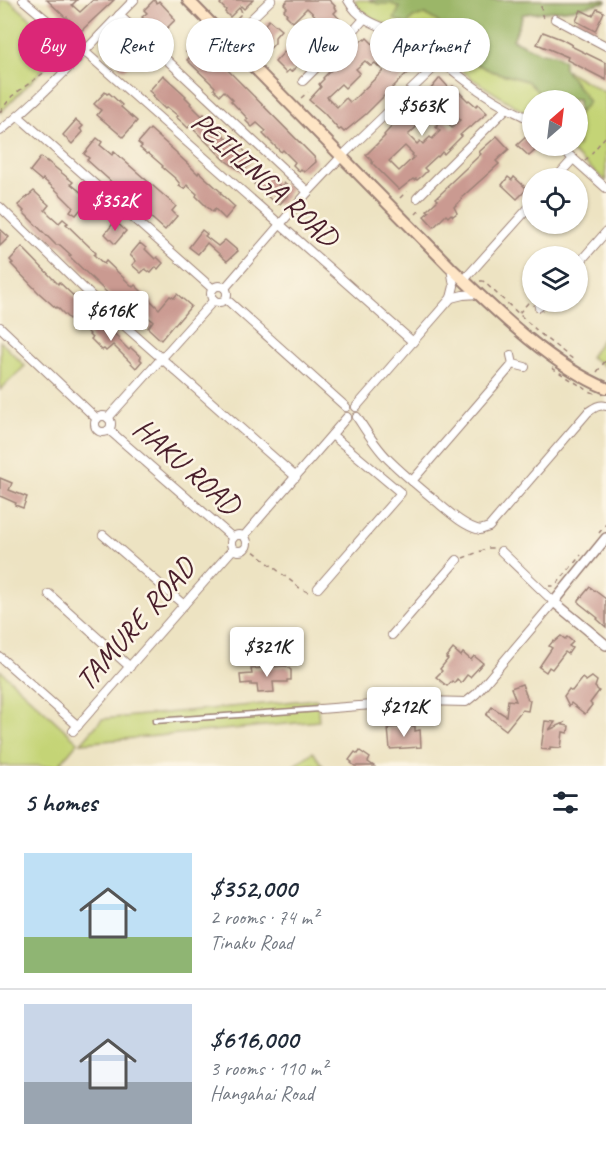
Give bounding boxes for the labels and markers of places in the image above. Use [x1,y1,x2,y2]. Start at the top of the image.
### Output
pin: $563K [380,86,464,137]
pin: $352K [73,181,157,232]
pin: $616K [69,291,153,342]
pin: $321K [225,627,309,678]
pin: $212K [362,687,446,738]

